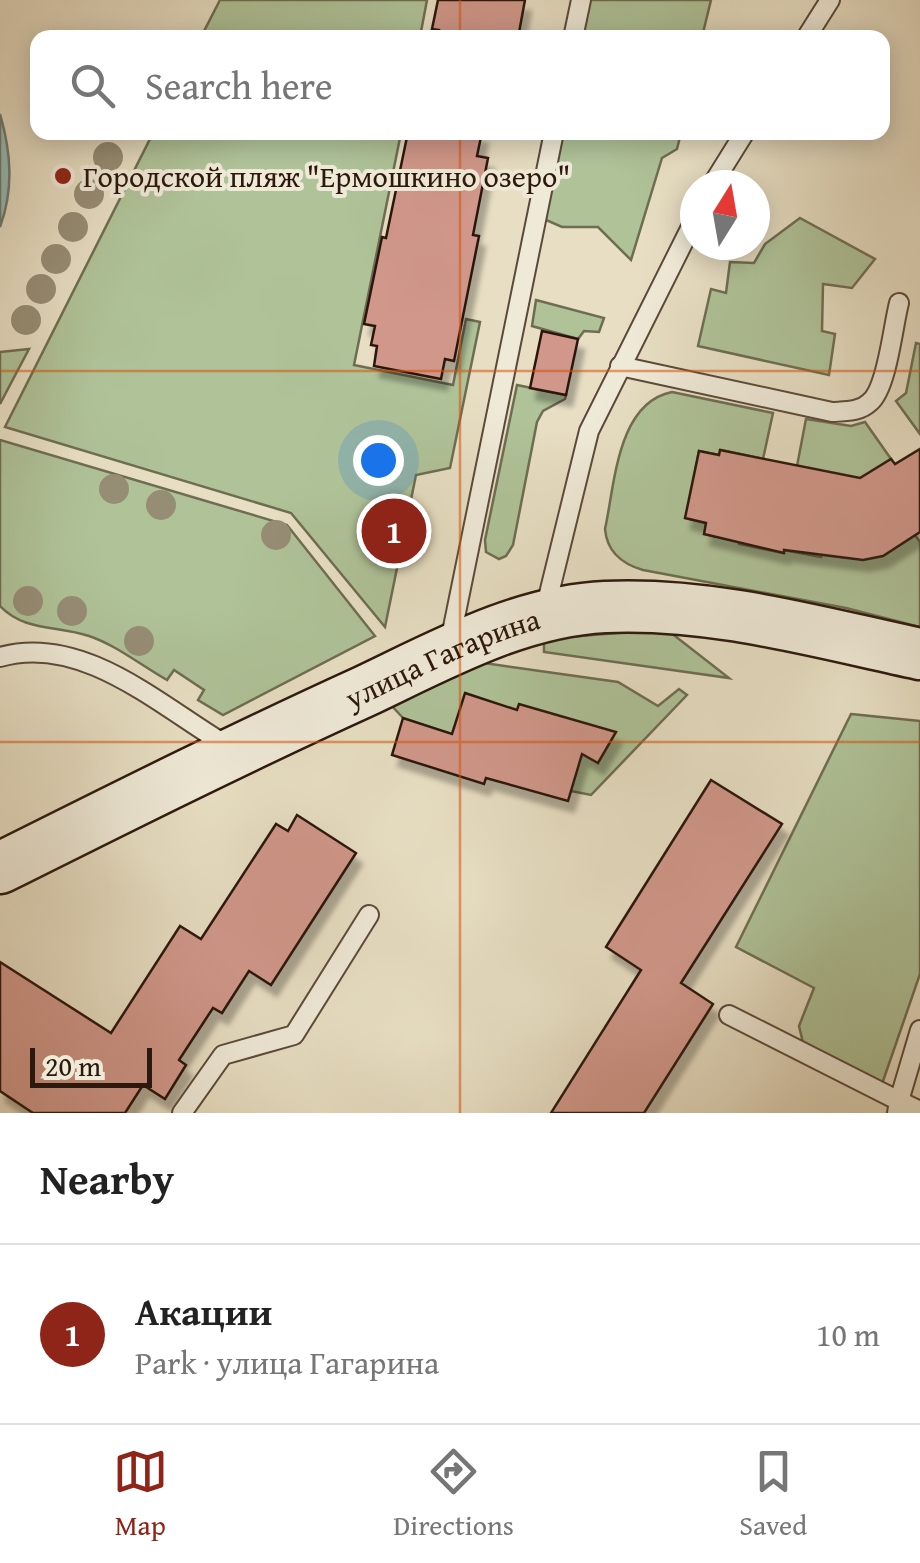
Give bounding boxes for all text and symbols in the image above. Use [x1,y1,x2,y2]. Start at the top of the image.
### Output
search box [30,30,890,140]
text: Search here [145,57,333,113]
icon: search [65,58,120,113]
place label: Городской пляж "Ермошкино озеро" [83,154,571,198]
marker: Городской пляж "Ермошкино озеро" [52,165,74,187]
north arrow [680,170,770,260]
your location [353,435,404,486]
pin: 1 [362,494,426,568]
street label: улица Гагарина [337,596,545,720]
scale bar [30,1043,152,1088]
text: 20 m [45,1045,101,1086]
text: Nearby [40,1148,174,1209]
text: Акации [135,1283,272,1339]
text: 1 [64,1311,81,1358]
text: 10 m [816,1311,880,1358]
text: Park · улица Гагарина [135,1339,439,1386]
tab: Map [113,1444,168,1545]
tab: Directions [393,1444,514,1545]
tab: Saved [739,1444,807,1545]

